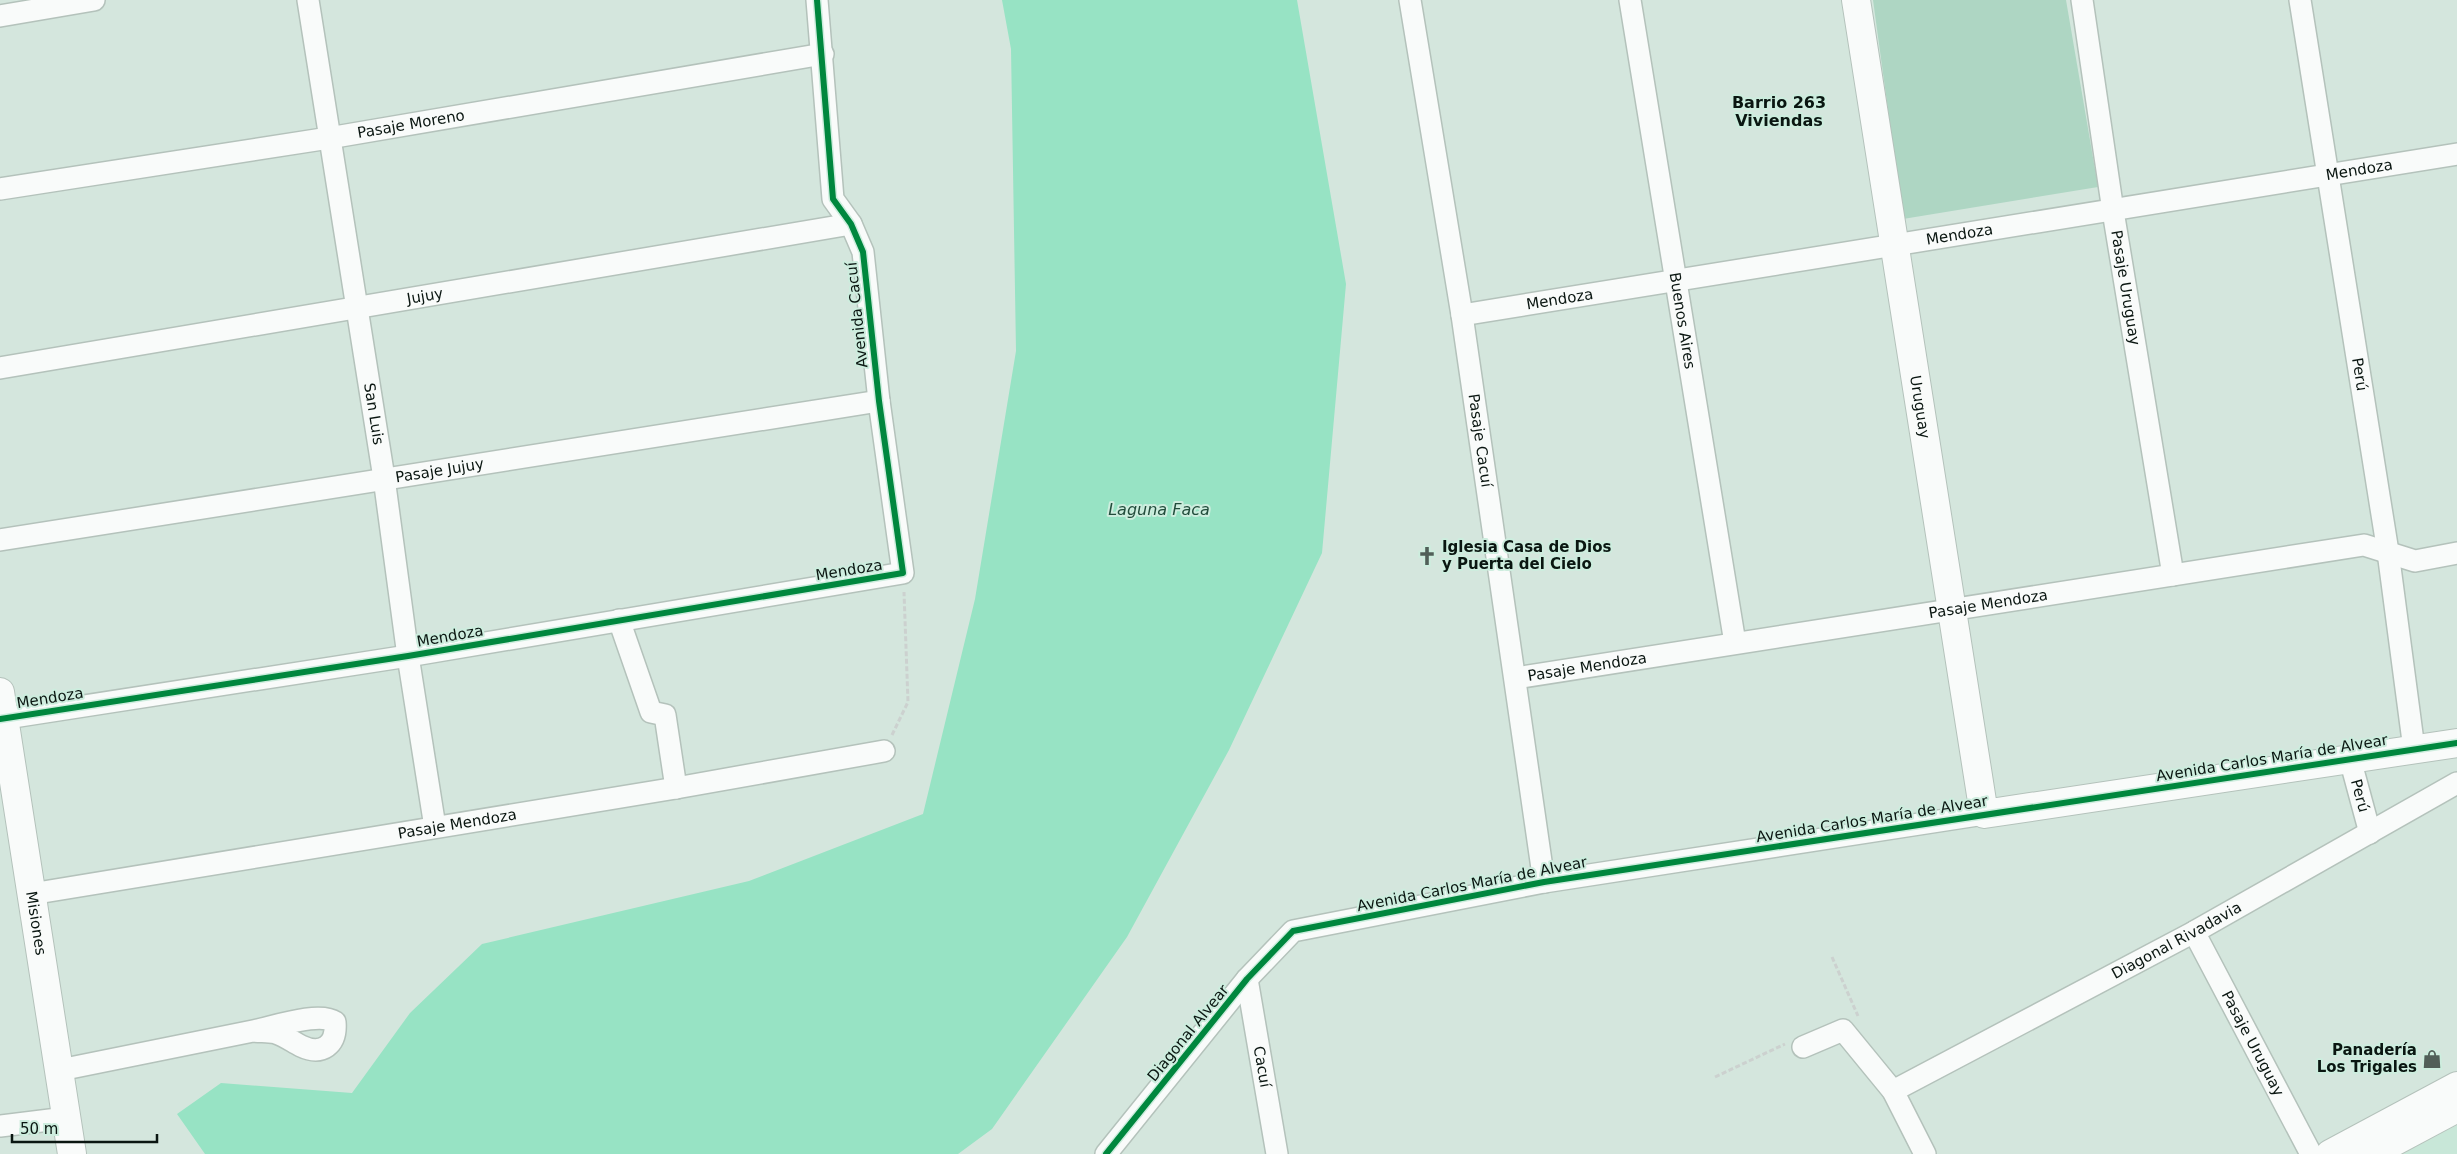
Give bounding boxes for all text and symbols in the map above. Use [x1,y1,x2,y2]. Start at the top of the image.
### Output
district label: Barrio 263 Viviendas [1732,93,1826,130]
street label: Pasaje Moreno [356,106,466,142]
street label: Mendoza [2325,156,2394,184]
street label: Mendoza [1925,220,1994,249]
street label: Pasaje Uruguay [2107,229,2144,347]
street label: Avenida Cacuí [842,260,872,369]
street label: Buenos Aires [1666,271,1699,371]
street label: Jujuy [404,284,445,308]
street label: Mendoza [1525,285,1594,313]
street label: Perú [2348,356,2371,392]
street label: Uruguay [1906,374,1934,440]
street label: San Luis [360,381,388,446]
street label: Pasaje Cacuí [1464,392,1496,489]
street label: Pasaje Jujuy [394,455,485,486]
water label: Laguna Faca [1108,500,1210,519]
place label: Iglesia Casa de Dios y Puerta del Cielo [1442,538,1611,573]
church icon: Iglesia Casa de Dios y Puerta del Cielo [1416,545,1438,567]
street label: Mendoza [814,556,884,584]
street label: Pasaje Mendoza [1927,586,2049,622]
street label: Mendoza [415,621,485,651]
street label: Pasaje Mendoza [1526,649,1648,685]
street label: Mendoza [15,684,85,712]
street label: Avenida Carlos María de Alvear [2155,731,2390,785]
street label: Perú [2347,777,2373,814]
street label: Avenida Carlos María de Alvear [1755,792,1990,846]
street label: Pasaje Mendoza [396,805,518,843]
street label: Avenida Carlos María de Alvear [1355,853,1590,915]
street label: Misiones [22,890,50,957]
street label: Diagonal Rivadavia [2109,898,2245,983]
street label: Diagonal Alvear [1144,980,1233,1085]
street label: Pasaje Uruguay [2218,988,2288,1099]
place label: Panadería Los Trigales [2317,1041,2417,1076]
street label: Cacuí [1250,1045,1275,1090]
shop icon: Panadería Los Trigales [2421,1048,2443,1070]
scale bar [12,1112,158,1144]
text: 50 m [20,1120,58,1138]

